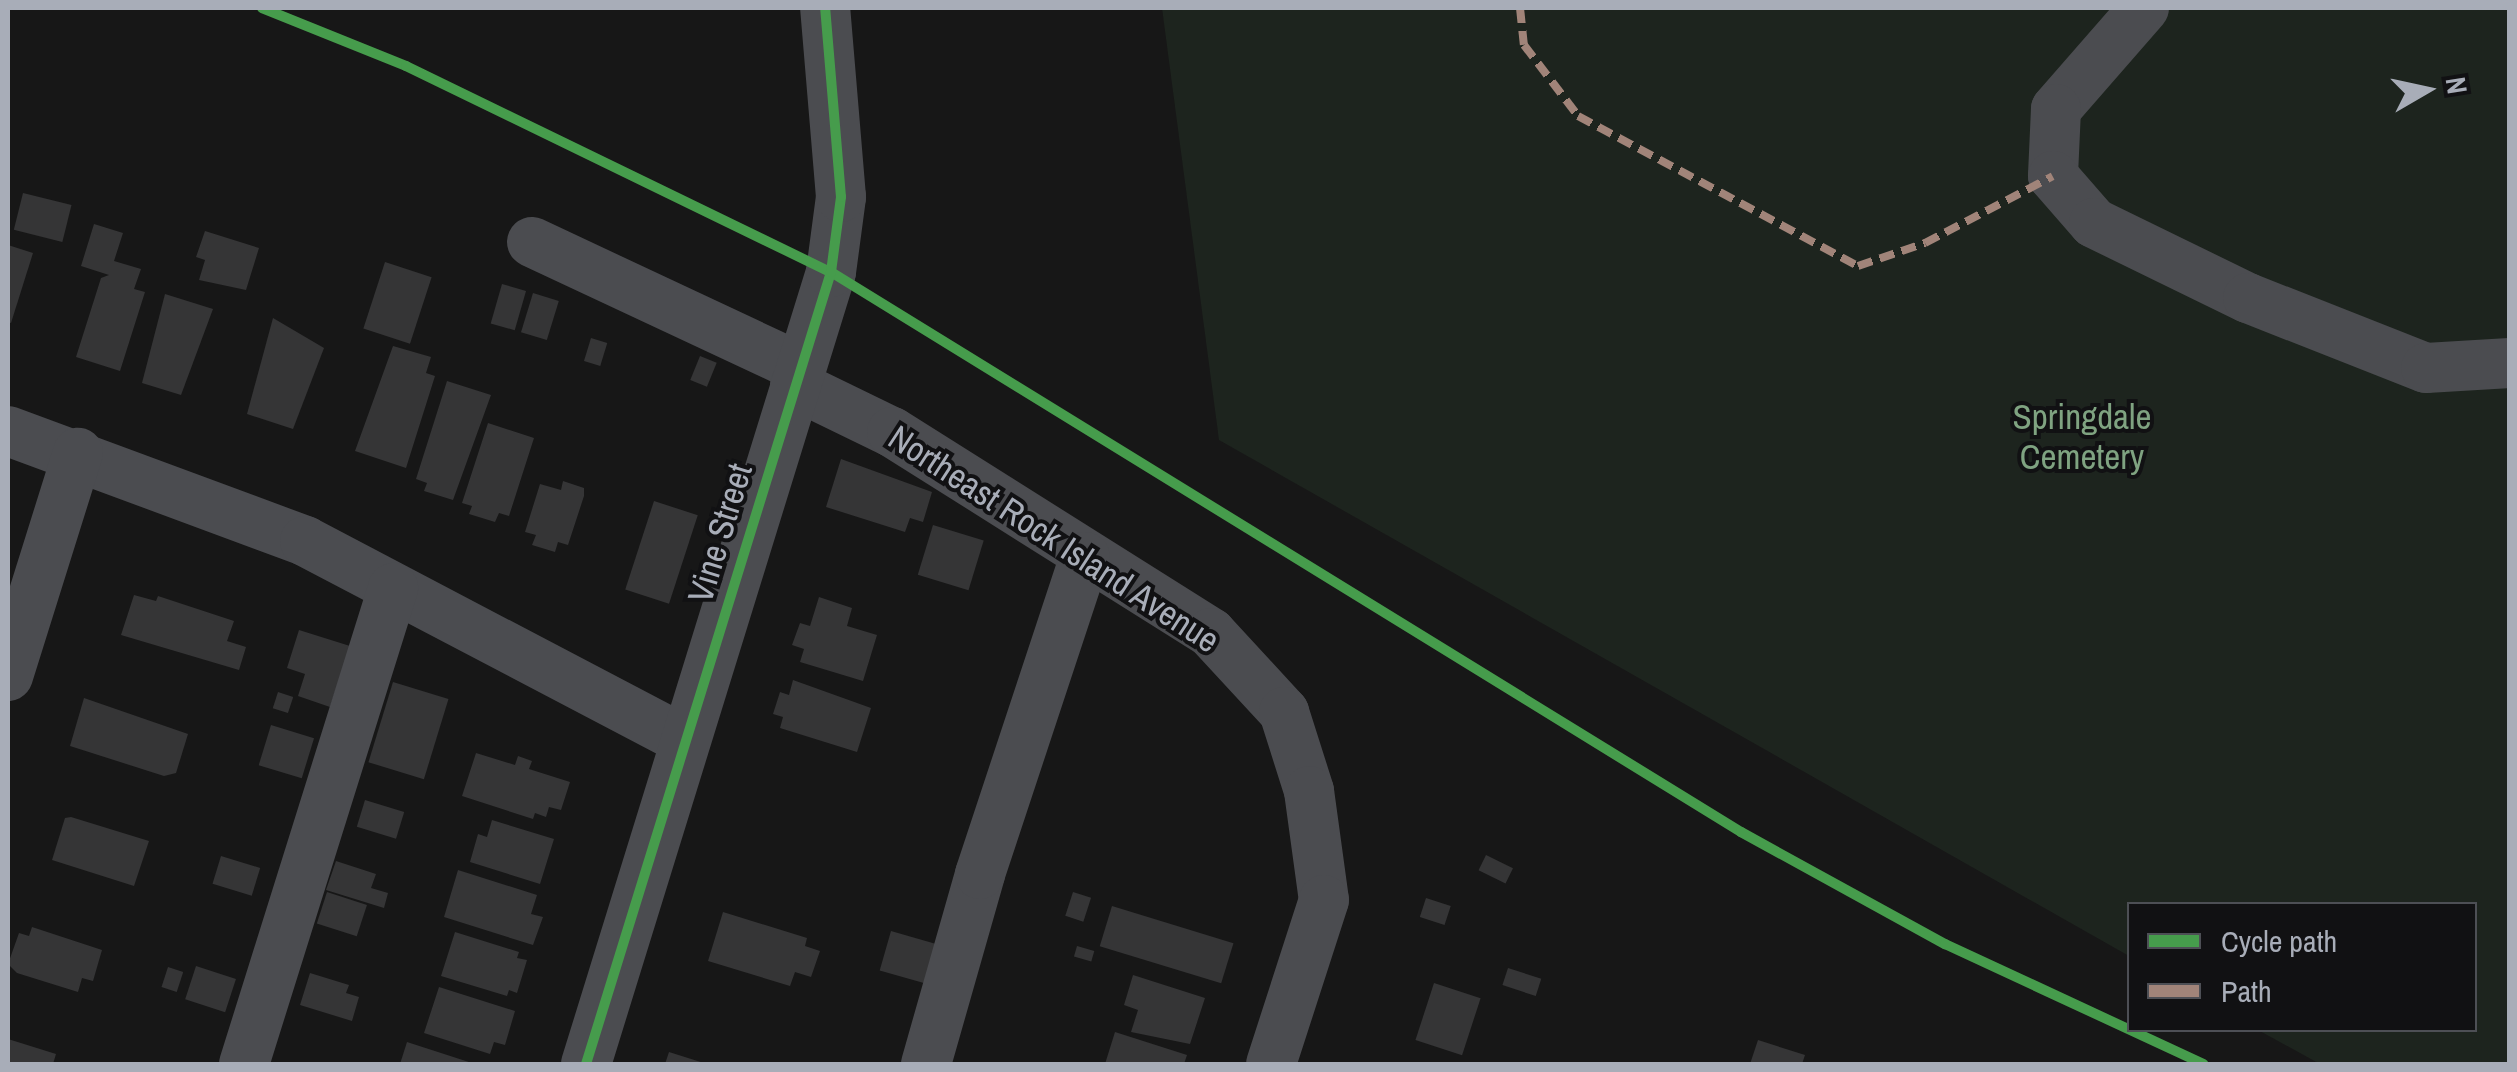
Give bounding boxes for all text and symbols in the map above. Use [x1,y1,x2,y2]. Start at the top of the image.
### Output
north arrow [2377,40,2477,140]
text: N [2437,74,2477,96]
park label: Springdale Cemetery [2013,396,2151,478]
street label: Northeast Rock Island Avenue [880,416,1228,662]
street label: Vine Street [679,458,761,608]
legend [2127,902,2477,1032]
text: Cycle path [2221,921,2337,961]
text: Path [2221,971,2272,1011]

